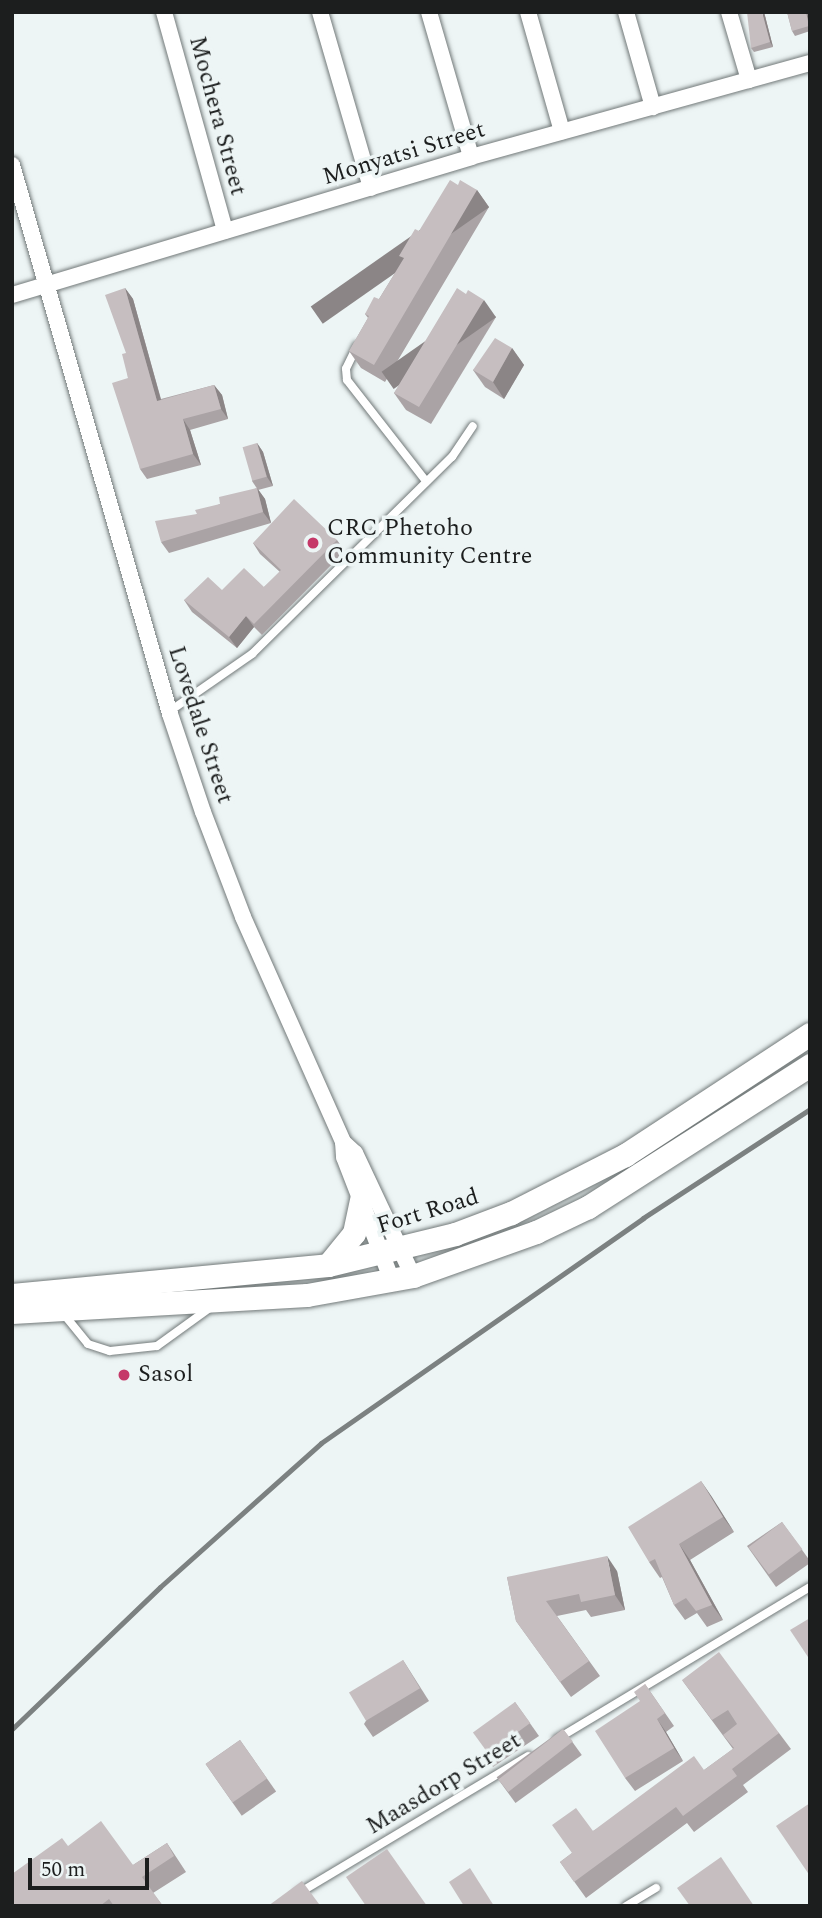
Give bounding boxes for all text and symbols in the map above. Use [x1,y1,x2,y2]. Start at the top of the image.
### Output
street label: Mochera Street [182,33,252,199]
street label: Monyatsi Street [319,116,489,192]
place label: CRC Phetoho Community Centre [327,515,532,571]
marker: CRC Phetoho Community Centre [305,535,321,551]
street label: Lovedale Street [161,643,239,807]
street label: Fort Road [374,1183,482,1241]
place label: Sasol [138,1361,193,1389]
marker: Sasol [116,1367,132,1383]
street label: Maasdorp Street [361,1727,527,1841]
scale bar [32,1844,152,1888]
text: 50 m [41,1854,85,1886]

